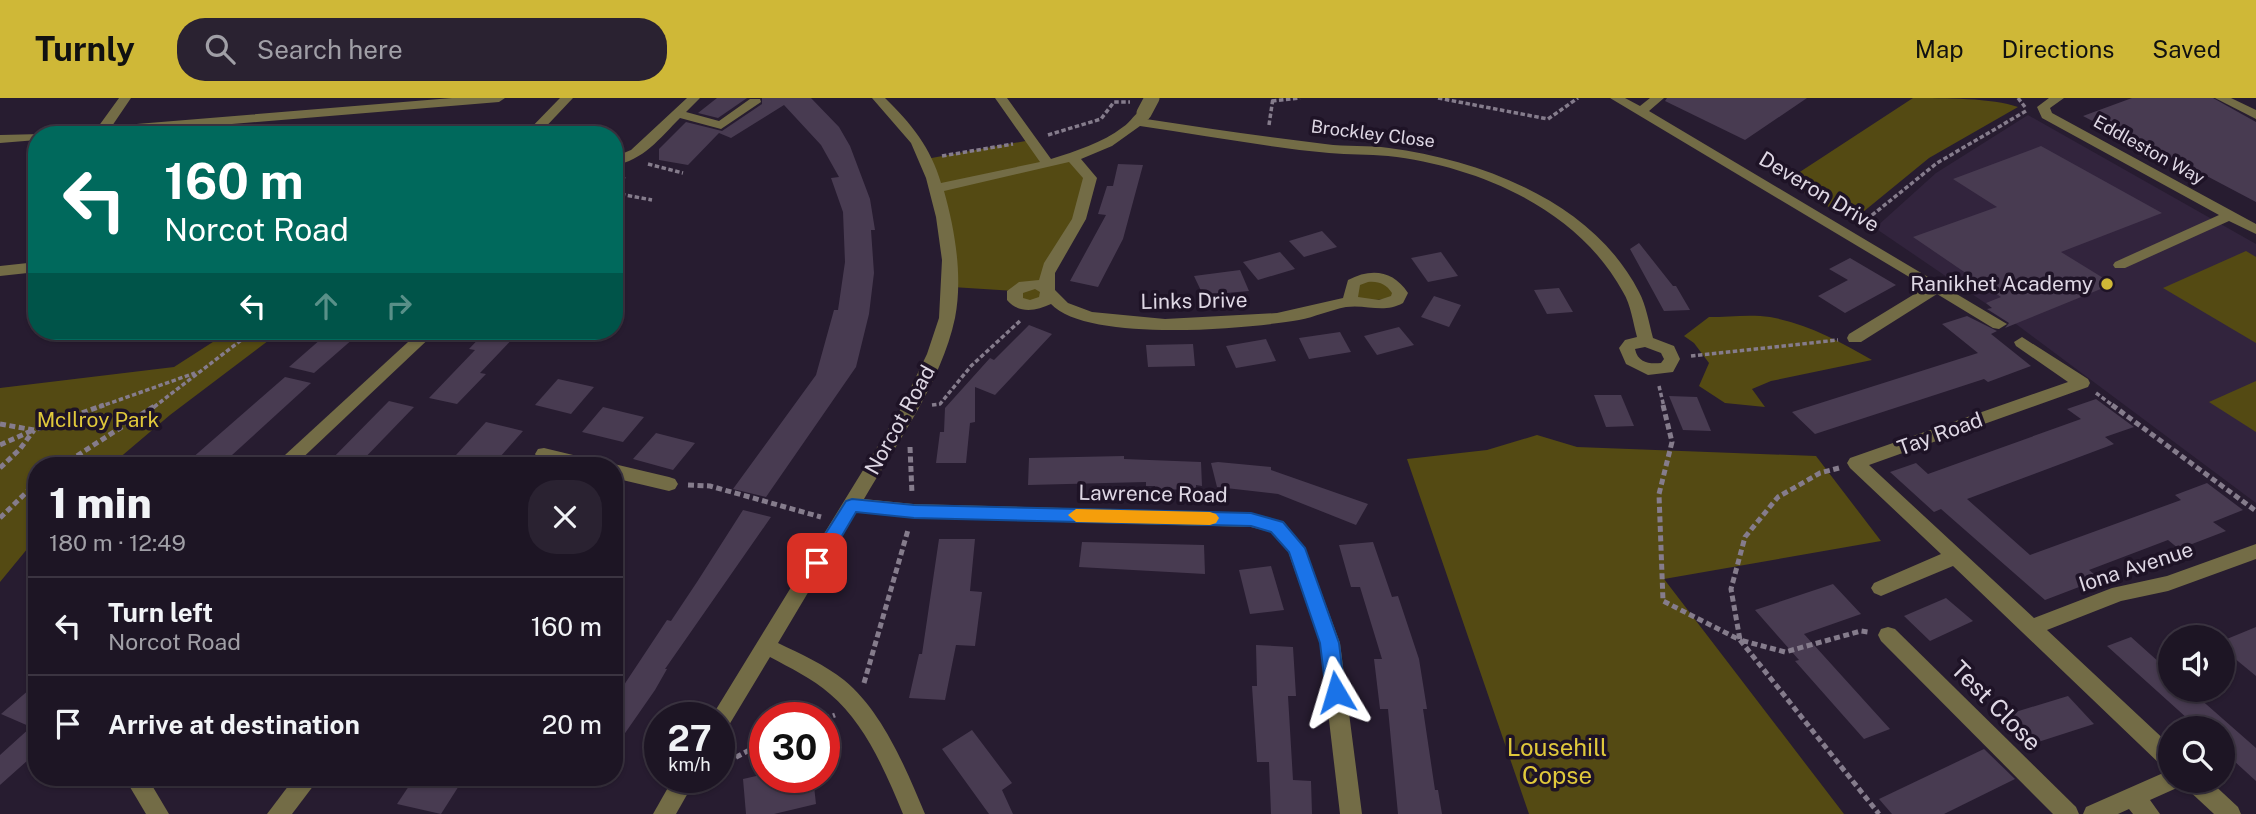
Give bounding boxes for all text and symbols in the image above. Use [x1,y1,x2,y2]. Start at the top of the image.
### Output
search box [177,18,667,81]
text: Turnly [35,30,135,68]
icon: search [201,30,239,68]
text: Search here [257,34,403,65]
text: Map [1915,35,1964,63]
text: Directions [2002,35,2114,63]
text: Saved [2152,35,2221,63]
street label: Eddleston Way [2090,110,2209,189]
street label: Brockley Close [1310,115,1436,152]
street label: Deveron Drive [1755,146,1884,237]
text: 160 m [164,152,304,210]
icon: left [49,154,140,245]
text: Norcot Road [164,211,349,248]
place label: Ranikhet Academy [1910,271,2093,296]
marker: Ranikhet Academy [2099,276,2115,292]
icon: left [234,287,272,325]
icon: ahead [307,287,345,325]
icon: right [380,287,418,325]
street label: Links Drive [1140,287,1248,314]
street label: Norcot Road [859,361,940,479]
park label: McIlroy Park [37,407,160,432]
street label: Tay Road [1894,407,1986,460]
text: 1 min [49,478,152,527]
button: close [528,480,602,554]
street label: Lawrence Road [1078,480,1228,507]
text: 180 m · 12:49 [49,529,186,556]
pin [787,533,847,593]
street label: Iona Avenue [2076,536,2196,597]
icon: arrive [798,544,836,582]
text: Turn left [108,597,213,628]
icon: left [49,607,87,645]
text: 160 m [531,611,602,642]
map controls [2158,625,2235,793]
button: sound [2158,625,2235,702]
text: Norcot Road [108,628,241,655]
position arrow [1299,655,1373,729]
street label: Test Close [1946,655,2047,756]
speed limit sign: 30 [749,702,840,793]
icon: arrive [49,705,87,743]
text: Arrive at destination [108,709,360,740]
text: 20 m [542,709,602,740]
button: search [2158,716,2235,793]
text: 27 [667,718,712,759]
park label: Lousehill Copse [1507,733,1607,789]
text: km/h [668,754,711,775]

